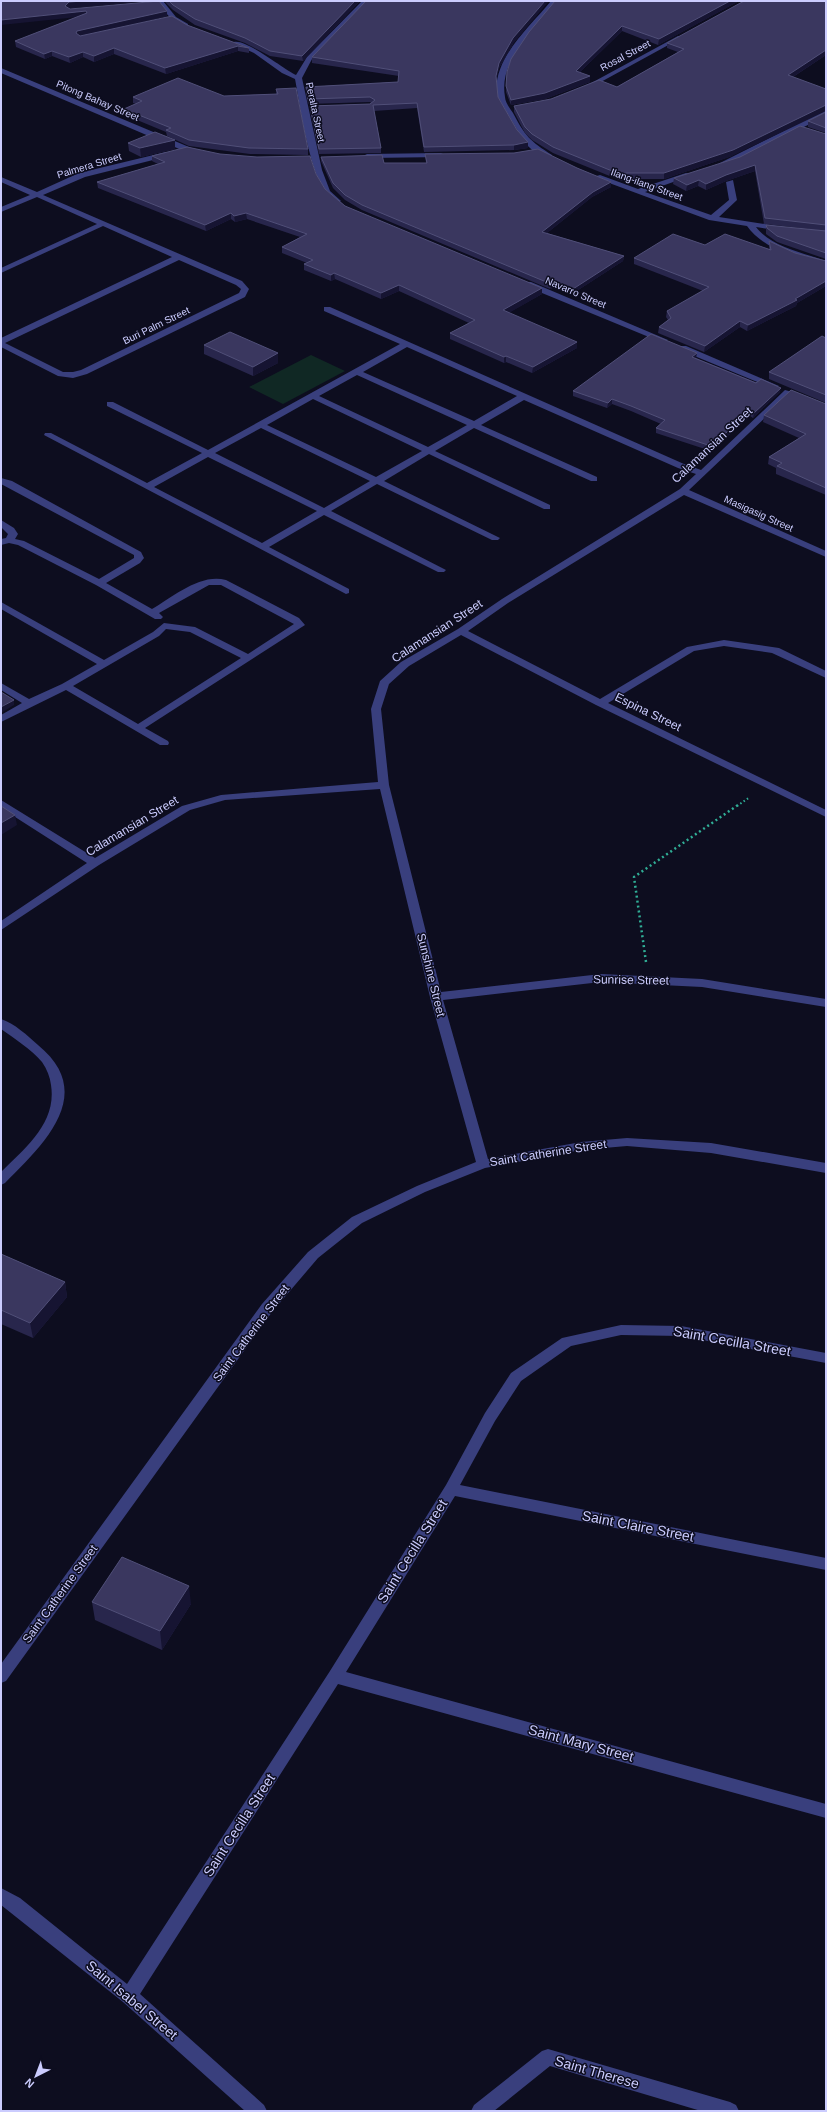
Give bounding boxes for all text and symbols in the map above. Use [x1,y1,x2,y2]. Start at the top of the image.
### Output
street label: Rosal Street [598,38,652,73]
street label: Pitong Bahay Street [55,78,141,123]
street label: Peralta Street [304,81,327,143]
street label: Palmera Street [56,150,123,180]
street label: Ilang-ilang Street [609,166,684,203]
street label: Navarro Street [544,275,608,310]
street label: Buri Palm Street [121,304,192,346]
street label: Calamansian Street [669,403,756,486]
street label: Masigasig Street [723,493,795,534]
street label: Calamansian Street [389,596,486,666]
street label: Espina Street [613,690,684,734]
street label: Calamansian Street [83,793,181,859]
street label: Sunshine Street [414,932,448,1019]
street label: Sunrise Street [593,972,670,988]
street label: Saint Catherine Street [489,1137,608,1169]
street label: Saint Catherine Street [210,1281,293,1384]
street label: Saint Cecilla Street [672,1323,792,1359]
street label: Saint Cecilla Street [374,1496,450,1606]
street label: Saint Claire Street [581,1507,695,1545]
street label: Saint Catherine Street [20,1542,101,1646]
street label: Saint Mary Street [527,1721,635,1765]
street label: Saint Cecilla Street [200,1771,278,1879]
street label: Saint Isabel Street [83,1957,181,2043]
street label: Saint Therese [553,2052,641,2092]
north arrow [16,2056,56,2096]
text: N [22,2076,36,2091]

